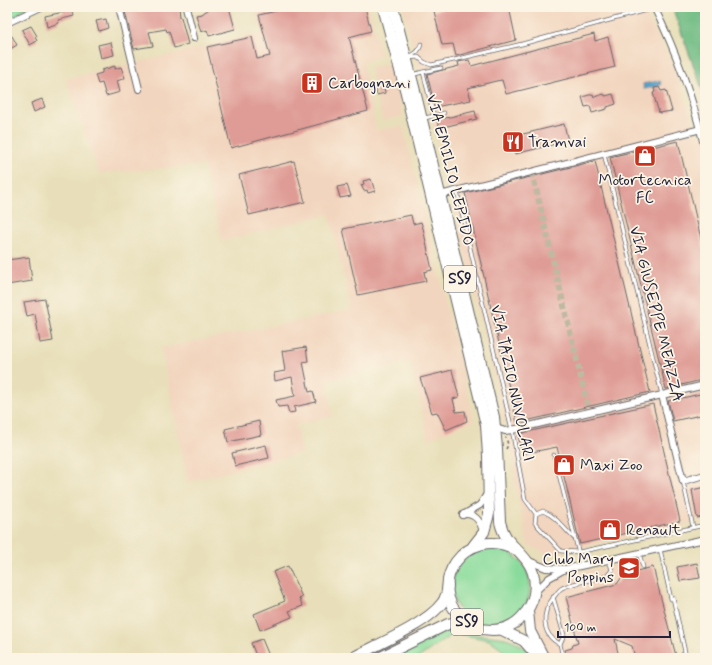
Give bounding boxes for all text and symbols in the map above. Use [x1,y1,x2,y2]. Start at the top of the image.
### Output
building icon: Carbognani [299,70,325,96]
place label: Carbognani [328,73,411,94]
street label: VIA EMILIO LEPIDO [421,92,479,248]
restaurant icon: Tramvai [500,129,526,155]
place label: Tramvai [528,132,587,153]
shop icon: Motortecnica FC [632,143,658,169]
place label: Motortecnica FC [598,170,692,209]
street label: VIA GIUSEPPE MEAZZA [624,224,688,404]
road number: SS9 [444,266,476,292]
street label: VIA TAZIO NUVOLARI [485,303,539,463]
shop icon: Maxi Zoo [551,452,577,478]
place label: Maxi Zoo [580,455,643,476]
shop icon: Renault [597,517,623,543]
place label: Renault [626,520,682,541]
place label: Club Mary Poppins [542,549,614,588]
school or university icon: Club Mary Poppins [616,555,642,581]
road number: SS9 [451,609,483,635]
scale bar [558,613,670,639]
text: 100 m [564,620,596,636]

